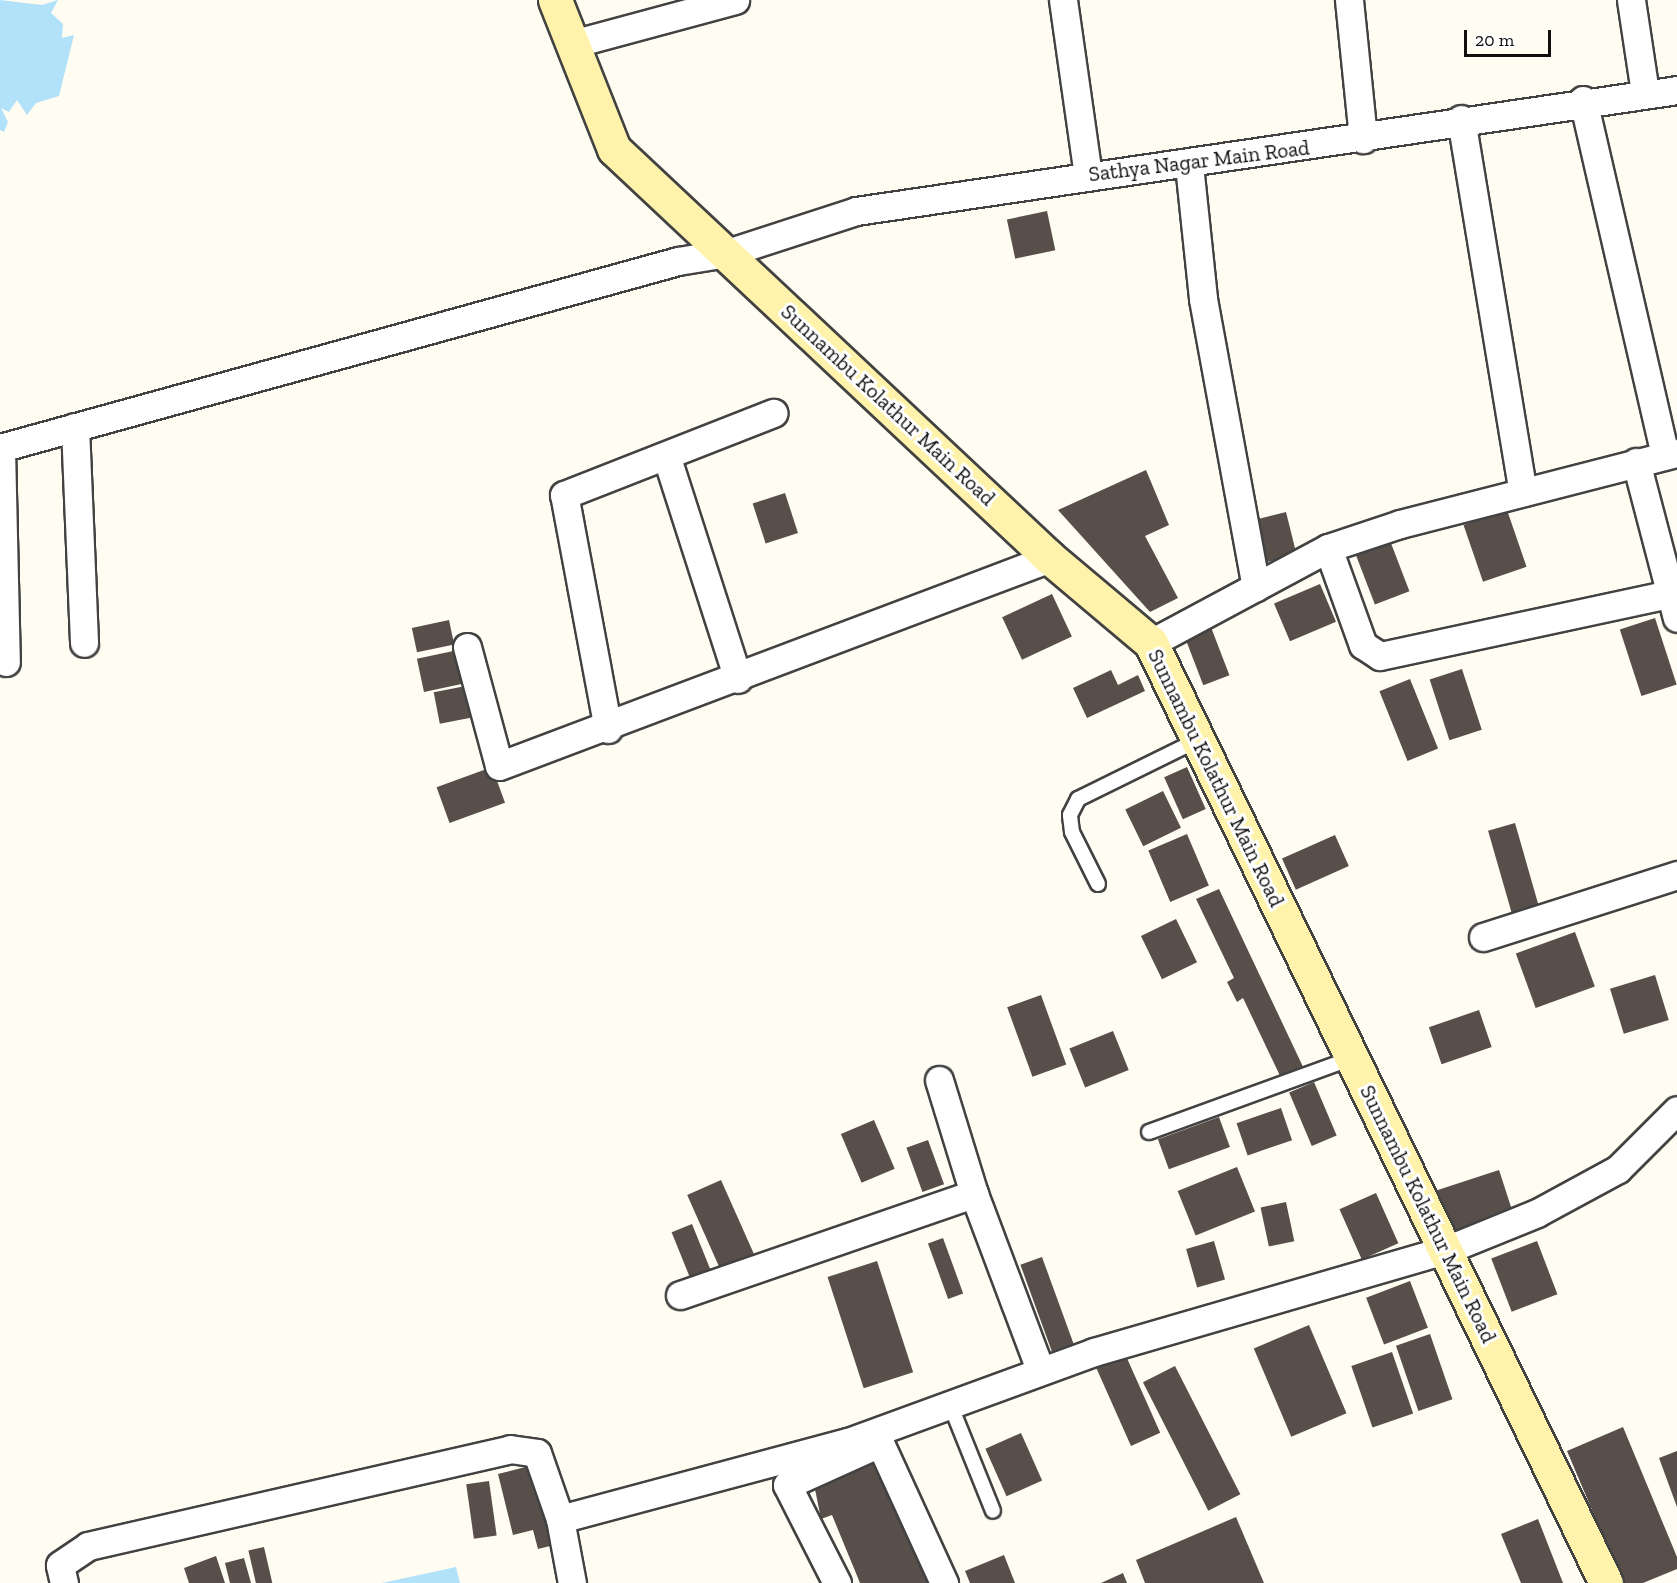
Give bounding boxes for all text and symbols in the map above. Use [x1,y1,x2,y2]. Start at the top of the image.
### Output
scale bar [1467,18,1554,56]
text: 20 m [1475,29,1514,51]
street label: Sathya Nagar Main Road [1087,135,1311,187]
street label: Sunnambu Kolathur Main Road [776,299,1000,511]
street label: Sunnambu Kolathur Main Road [1142,645,1290,911]
street label: Sunnambu Kolathur Main Road [1354,1081,1502,1347]

